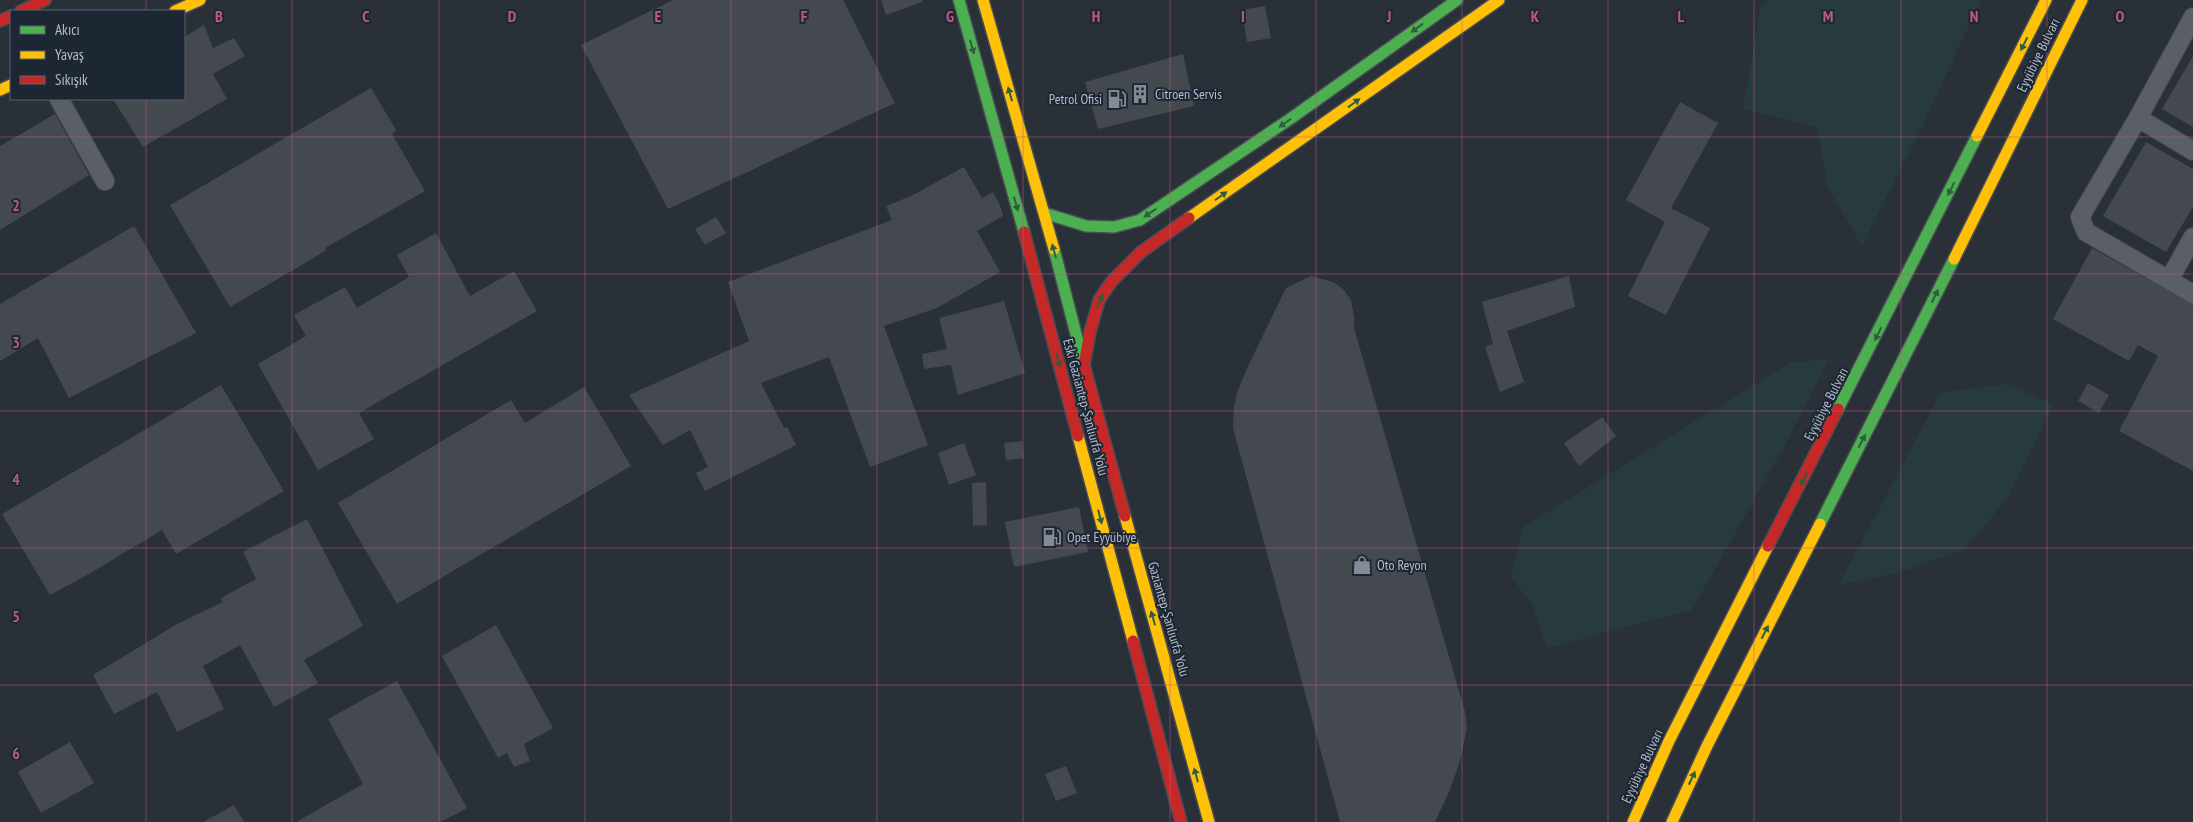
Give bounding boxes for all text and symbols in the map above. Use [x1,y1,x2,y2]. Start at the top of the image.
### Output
text: B [215,6,223,26]
text: C [362,6,370,26]
text: D [508,6,517,26]
text: E [655,6,662,26]
text: F [801,6,808,26]
text: G [946,6,954,26]
text: H [1092,6,1100,26]
text: I [1241,6,1245,26]
text: J [1386,6,1391,26]
text: K [1531,6,1540,26]
text: L [1678,6,1685,26]
text: M [1823,6,1833,26]
text: N [1970,6,1978,26]
text: O [2116,6,2125,26]
legend [10,10,185,100]
street label: Eyyübiye Bulvarı [2012,15,2064,95]
text: Akıcı [55,20,80,39]
one-way arrow [1410,23,1424,33]
one-way arrow [2020,36,2028,51]
one-way arrow [969,40,977,55]
text: Yavaş [55,45,84,64]
text: Sıkışık [55,70,88,89]
building icon: Citroen Servis [1129,83,1151,105]
place label: Citroen Servis [1155,85,1222,103]
one-way arrow [1005,87,1013,102]
fuel station icon: Petrol Ofisi [1106,88,1128,110]
place label: Petrol Ofisi [1049,90,1102,108]
one-way arrow [1347,98,1361,108]
one-way arrow [1278,118,1291,128]
one-way arrow [1947,181,1955,196]
one-way arrow [1214,191,1228,201]
text: 2 [12,195,20,215]
one-way arrow [1012,196,1020,211]
one-way arrow [1143,209,1156,218]
one-way arrow [1050,243,1058,258]
one-way arrow [1931,288,1940,303]
one-way arrow [1095,294,1104,309]
one-way arrow [1874,327,1882,341]
text: 3 [12,332,20,352]
street label: Eski Gaziantep-Şanlıurfa Yolu [1059,337,1113,477]
one-way arrow [1054,353,1062,368]
street label: Eyyübiye Bulvarı [1800,364,1852,444]
one-way arrow [1858,434,1866,448]
text: 4 [12,469,20,489]
one-way arrow [1800,471,1808,486]
one-way arrow [1096,510,1104,525]
fuel station icon: Opet Eyyübiye [1041,526,1063,548]
place label: Opet Eyyübiye [1067,528,1137,546]
shop icon: Oto Reyon [1351,554,1373,576]
place label: Oto Reyon [1377,556,1427,574]
street label: Gaziantep-Şanlıurfa Yolu [1144,560,1194,678]
text: 5 [12,606,20,626]
one-way arrow [1149,611,1157,626]
one-way arrow [1761,625,1769,640]
street label: Eyyübiye Bulvarı [1617,726,1667,806]
text: 6 [12,743,20,763]
one-way arrow [1192,767,1200,782]
one-way arrow [1689,771,1697,785]

